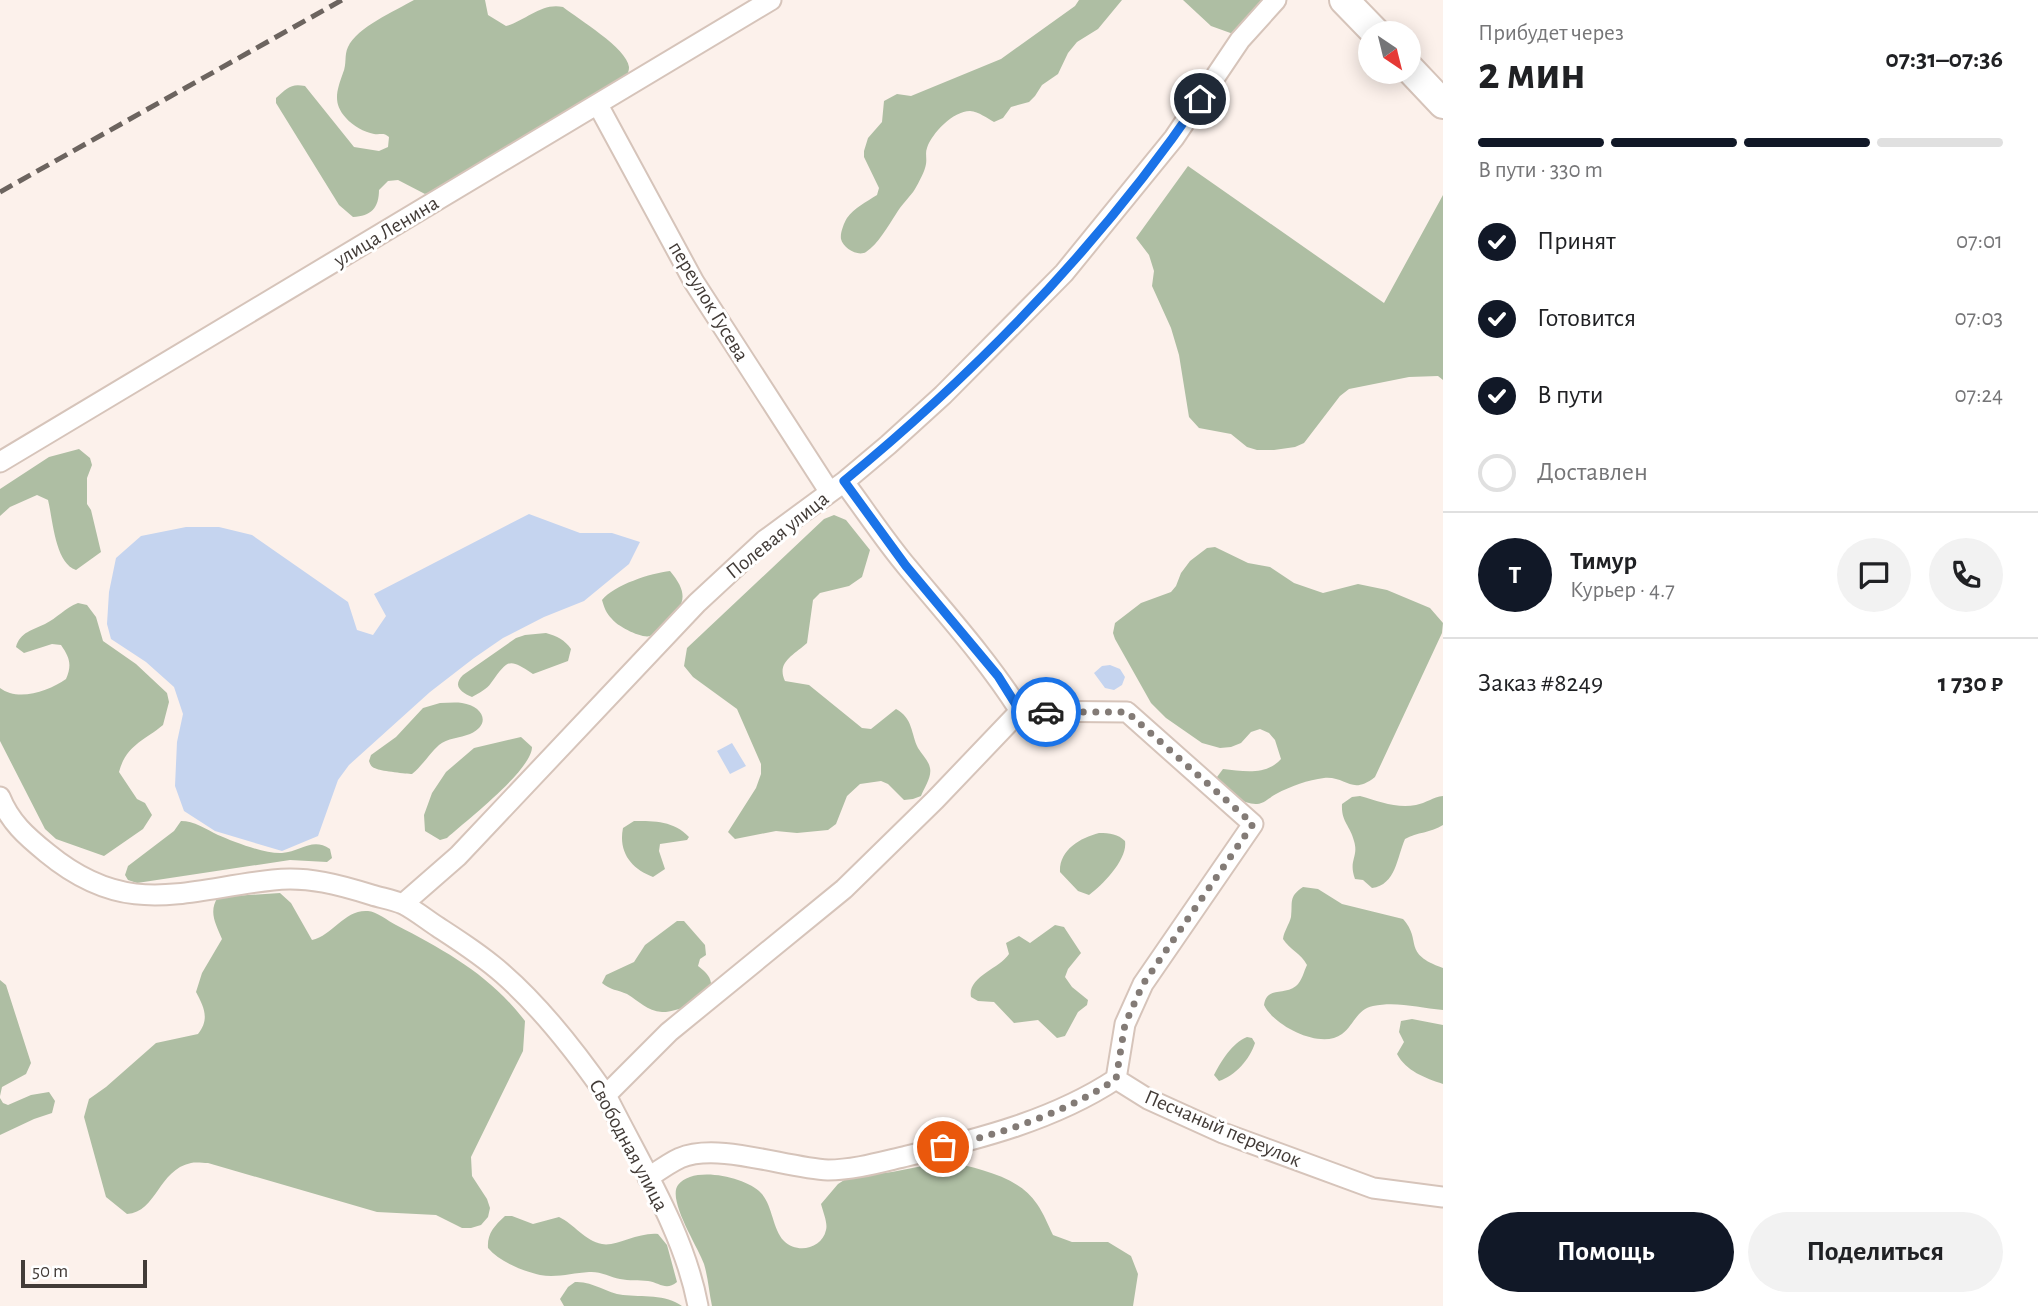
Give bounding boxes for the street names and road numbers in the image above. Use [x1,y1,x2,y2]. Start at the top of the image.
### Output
street label: улица Ленина [329,192,443,271]
street label: переулок Гусева [665,238,753,365]
street label: Полевая улица [722,488,833,583]
street label: Свободная улица [585,1076,672,1215]
street label: Песчаный переулок [1141,1086,1305,1171]

